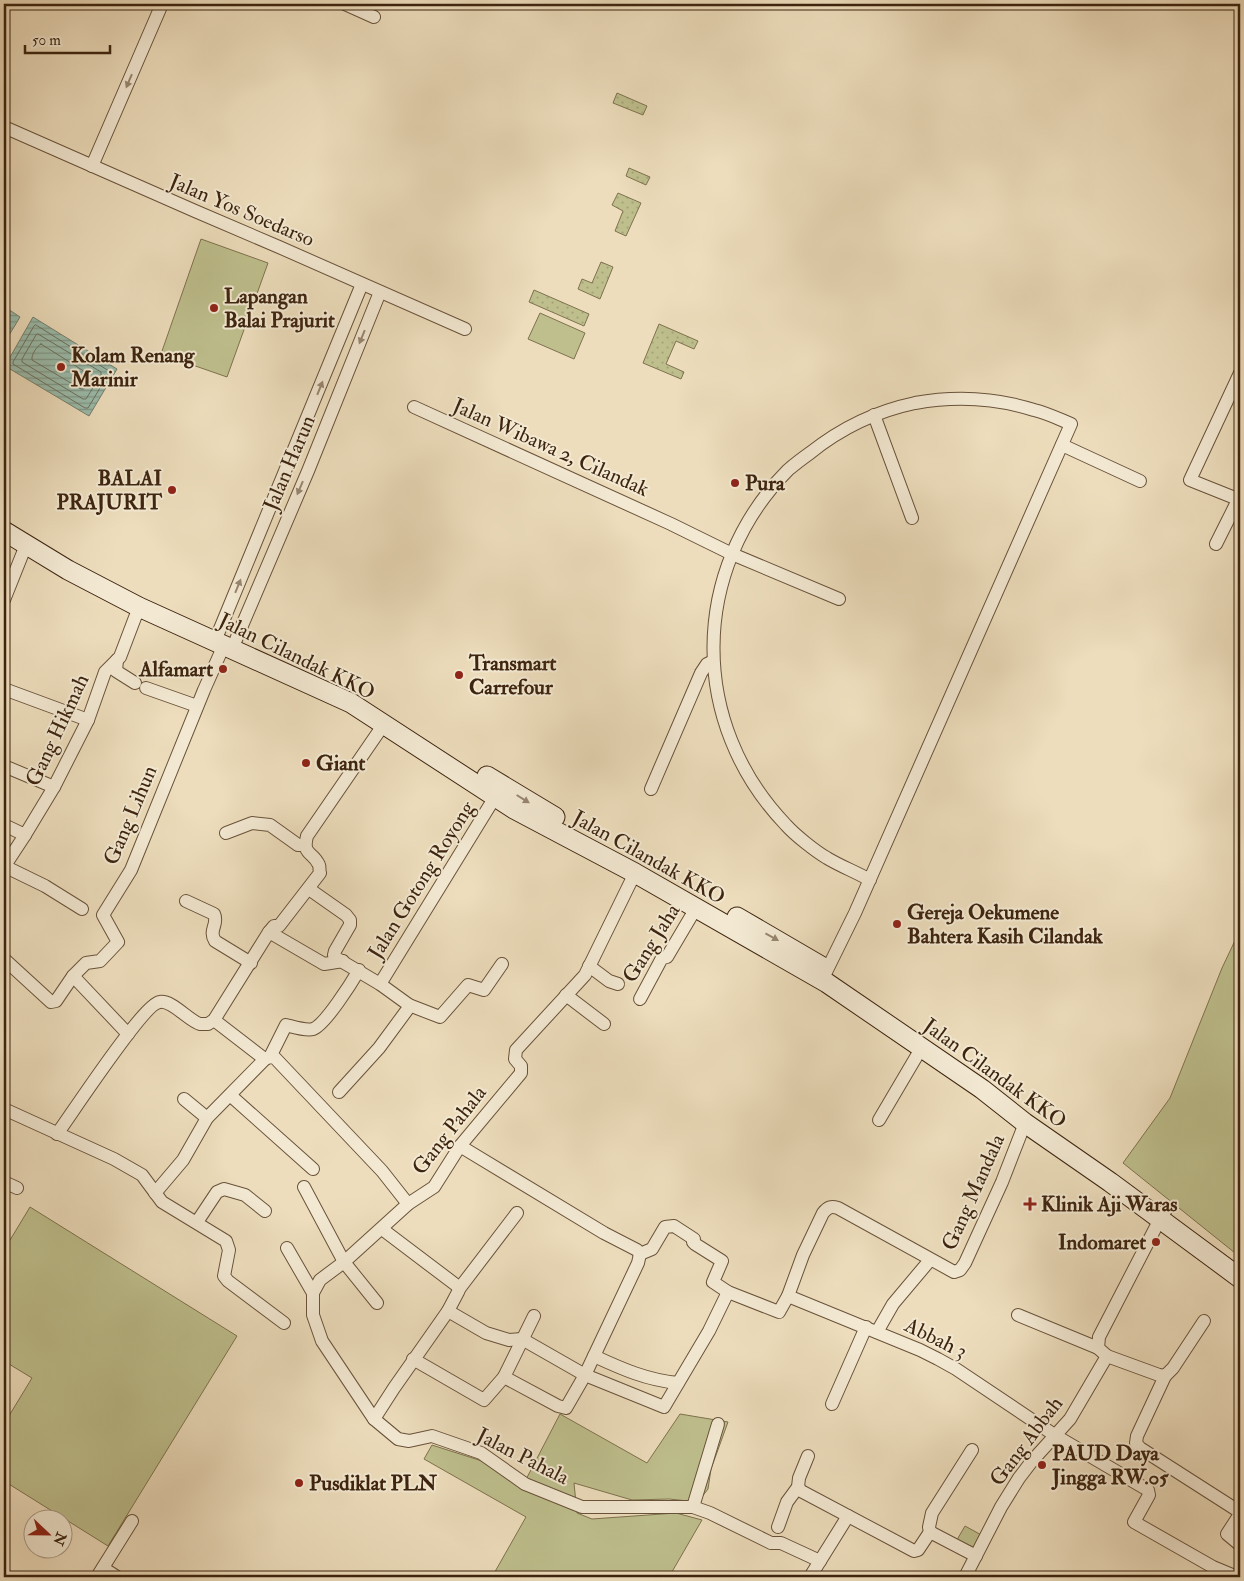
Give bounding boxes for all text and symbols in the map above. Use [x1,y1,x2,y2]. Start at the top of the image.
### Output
scale bar [25,22,110,54]
text: 50 m [32,31,61,50]
one-way arrow [124,74,132,88]
street label: Jalan Yos Soedarso [164,167,318,253]
place label: Lapangan Balai Prajurit [224,283,335,334]
marker: Lapangan Balai Prajurit [208,302,220,314]
one-way arrow [357,330,365,344]
place label: Kolam Renang Marinir [70,342,195,393]
marker: Kolam Renang Marinir [55,361,67,373]
one-way arrow [316,380,324,395]
street label: Jalan Wibawa 2, Cilandak [447,392,653,503]
street label: Jalan Harun [257,411,322,516]
place label: BALAI PRAJURIT [56,465,163,516]
place label: Pura [745,470,786,497]
marker: Pura [729,477,741,489]
one-way arrow [296,481,304,495]
marker: BALAI PRAJURIT [166,484,178,496]
one-way arrow [235,579,243,594]
street label: Jalan Cilandak KKO [213,606,379,706]
place label: Transmart Carrefour [468,650,557,701]
place label: Alfamart [138,656,213,683]
marker: Alfamart [217,663,229,675]
marker: Transmart Carrefour [453,669,465,681]
street label: Gang Hikmah [20,670,95,791]
place label: Giant [316,750,366,777]
marker: Giant [300,757,312,769]
street label: Gang Lihun [97,761,164,869]
one-way arrow [517,794,530,803]
street label: Jalan Gotong Royong [361,796,481,965]
street label: Jalan Cilandak KKO [567,804,730,911]
street label: Gang Jaha [617,898,686,988]
place label: Gereja Oekumene Bahtera Kasih Cilandak [907,899,1104,950]
marker: Gereja Oekumene Bahtera Kasih Cilandak [891,918,903,930]
one-way arrow [766,933,779,942]
street label: Jalan Cilandak KKO [917,1012,1072,1135]
street label: Gang Pahala [406,1080,493,1180]
street label: Gang Mandala [936,1130,1011,1255]
place label: Klinik Aji Waras [1041,1191,1178,1218]
marker: Klinik Aji Waras [1023,1197,1037,1211]
place label: Indomaret [1058,1229,1146,1256]
marker: Indomaret [1150,1236,1162,1248]
street label: Abbah 3 [899,1311,971,1365]
street label: Gang Abbah [984,1391,1069,1492]
street label: Jalan Pahala [471,1421,574,1491]
place label: PAUD Daya Jingga RW.05 [1051,1440,1169,1491]
marker: PAUD Daya Jingga RW.05 [1036,1459,1048,1471]
place label: Pusdiklat PLN [309,1470,438,1497]
marker: Pusdiklat PLN [293,1477,305,1489]
north arrow [22,1508,72,1558]
text: N [49,1529,70,1548]

